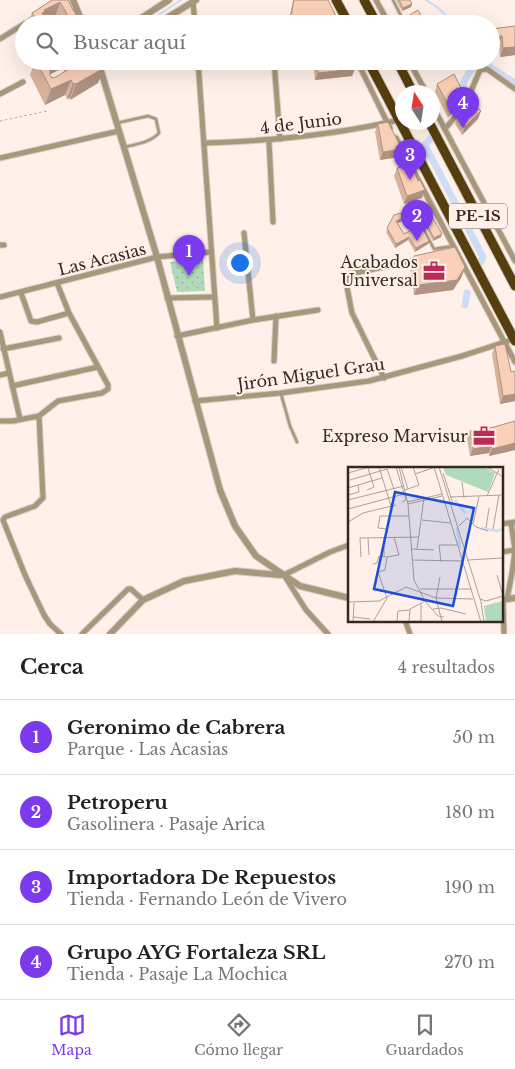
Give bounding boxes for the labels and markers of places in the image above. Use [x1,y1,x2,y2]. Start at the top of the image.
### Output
pin: 4 [447,87,479,128]
pin: 3 [394,139,426,180]
pin: 2 [401,200,433,241]
pin: 1 [173,235,205,276]
place label: Acabados Universal [340,252,418,290]
office icon: Acabados Universal [421,258,447,284]
office icon: Expreso Marvisur [471,423,497,449]
place label: Expreso Marvisur [322,426,468,446]

